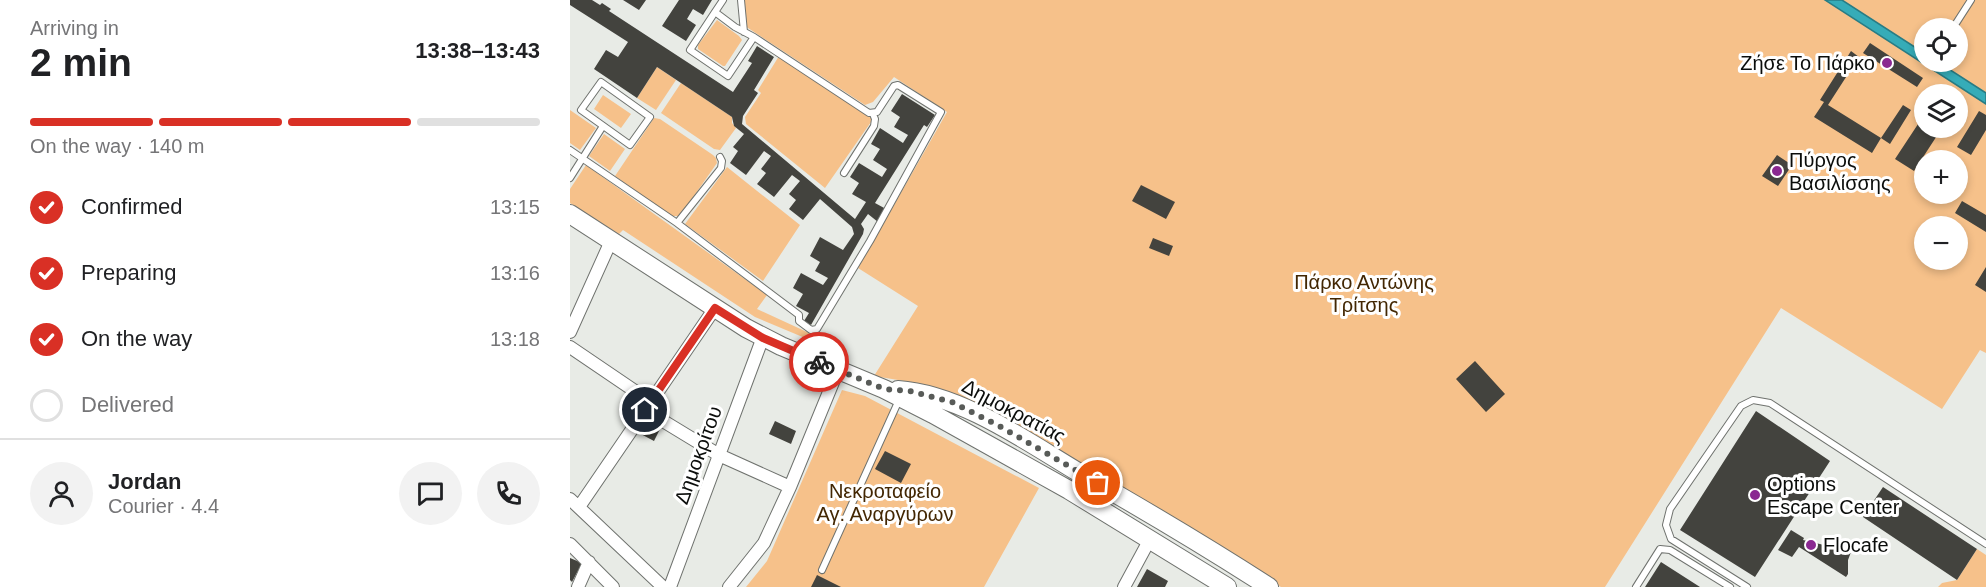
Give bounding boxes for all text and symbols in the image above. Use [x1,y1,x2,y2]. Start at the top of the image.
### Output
text: Arriving in [30,17,119,39]
map controls [1914,18,1968,270]
button: locate [1914,18,1968,72]
text: 13:38–13:43 [415,38,540,63]
text: 2 min [30,41,132,84]
place label: Ζήσε Το Πάρκο [1740,52,1875,74]
marker: Ζήσε Το Πάρκο [1880,56,1894,70]
button: layers [1914,84,1968,138]
text: On the way · 140 m [30,135,205,157]
place label: Πύργος Βασιλίσσης [1789,149,1891,194]
button: + [1914,150,1968,204]
marker: Πύργος Βασιλίσσης [1770,164,1784,178]
icon: check [30,191,63,224]
text: Confirmed [81,194,182,219]
text: 13:15 [490,196,540,218]
button: − [1914,216,1968,270]
icon: check [30,257,63,290]
text: Preparing [81,260,176,285]
text: 13:16 [490,262,540,284]
park label: Πάρκο Αντώνης Τρίτσης [1294,271,1434,316]
icon: check [30,323,63,356]
text: On the way [81,326,192,351]
text: 13:18 [490,328,540,350]
courier [789,332,849,392]
icon: bike [803,346,836,379]
street label: Δημοκρατίας [959,375,1070,448]
pin [619,384,670,435]
text: Delivered [81,392,174,417]
icon: home [628,393,661,426]
street label: Δημοκρίτου [670,403,726,507]
pin [1072,457,1123,508]
button: person [30,462,93,525]
button: chat [399,462,462,525]
button: phone [477,462,540,525]
icon: bag [1081,466,1114,499]
text: Jordan [108,469,181,494]
place label: Options Escape Center [1767,473,1900,518]
park label: Νεκροταφείο Αγ. Αναργύρων [817,480,953,525]
marker: Options Escape Center [1748,488,1762,502]
text: Courier · 4.4 [108,495,219,517]
place label: Flocafe [1823,534,1889,556]
marker: Flocafe [1804,538,1818,552]

